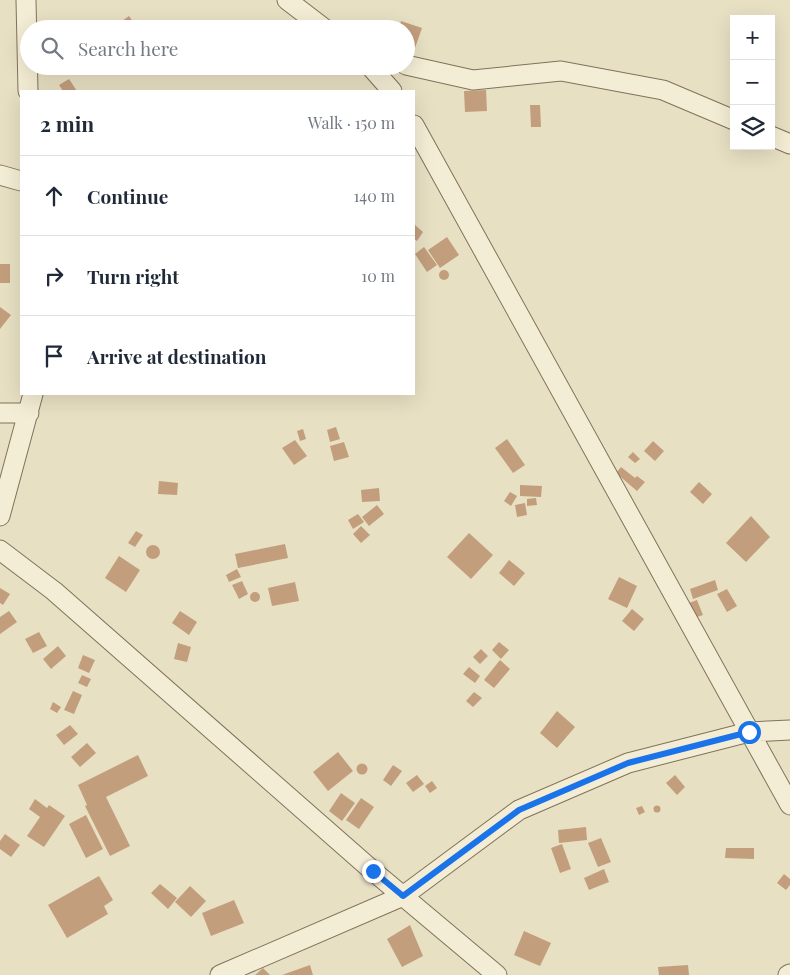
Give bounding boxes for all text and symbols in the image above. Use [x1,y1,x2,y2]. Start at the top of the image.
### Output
map controls [730,15,775,150]
button: + [730,15,775,60]
search box [20,20,415,75]
icon: search [38,34,66,62]
text: Search here [78,35,178,61]
button: − [730,60,775,105]
button: layers [730,105,775,150]
text: 2 min [40,109,94,137]
text: Walk · 150 m [308,112,395,133]
icon: ahead [40,182,68,210]
text: Continue [87,183,168,209]
text: 140 m [353,185,395,206]
icon: right [40,262,68,290]
text: Turn right [87,263,179,289]
text: 10 m [361,265,395,286]
icon: arrive [40,342,68,370]
text: Arrive at destination [87,343,267,369]
route start [738,721,761,744]
route end [362,860,385,883]

